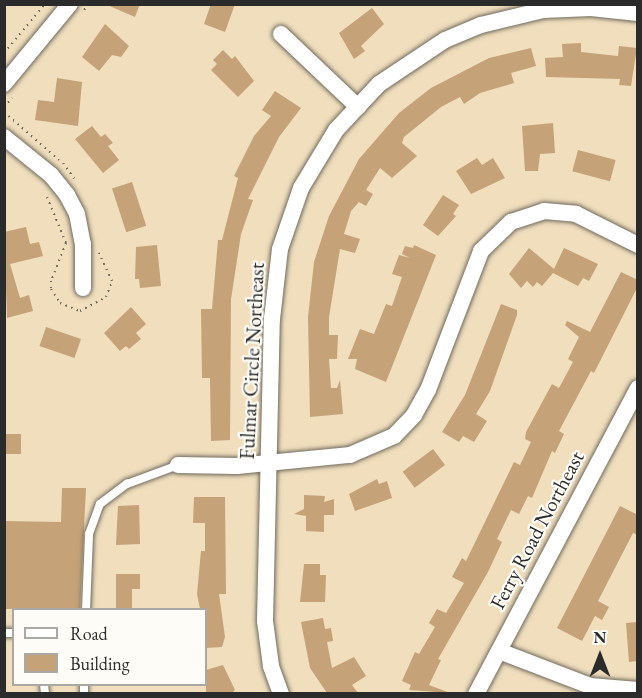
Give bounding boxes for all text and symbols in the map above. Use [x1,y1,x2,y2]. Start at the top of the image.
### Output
street label: Fulmar Circle Northeast [234,262,270,460]
street label: Ferry Road Northeast [485,447,589,613]
legend [12,608,207,686]
text: Road [70,622,108,645]
north arrow [570,626,630,686]
text: N [594,627,606,648]
text: Building [70,652,130,675]

